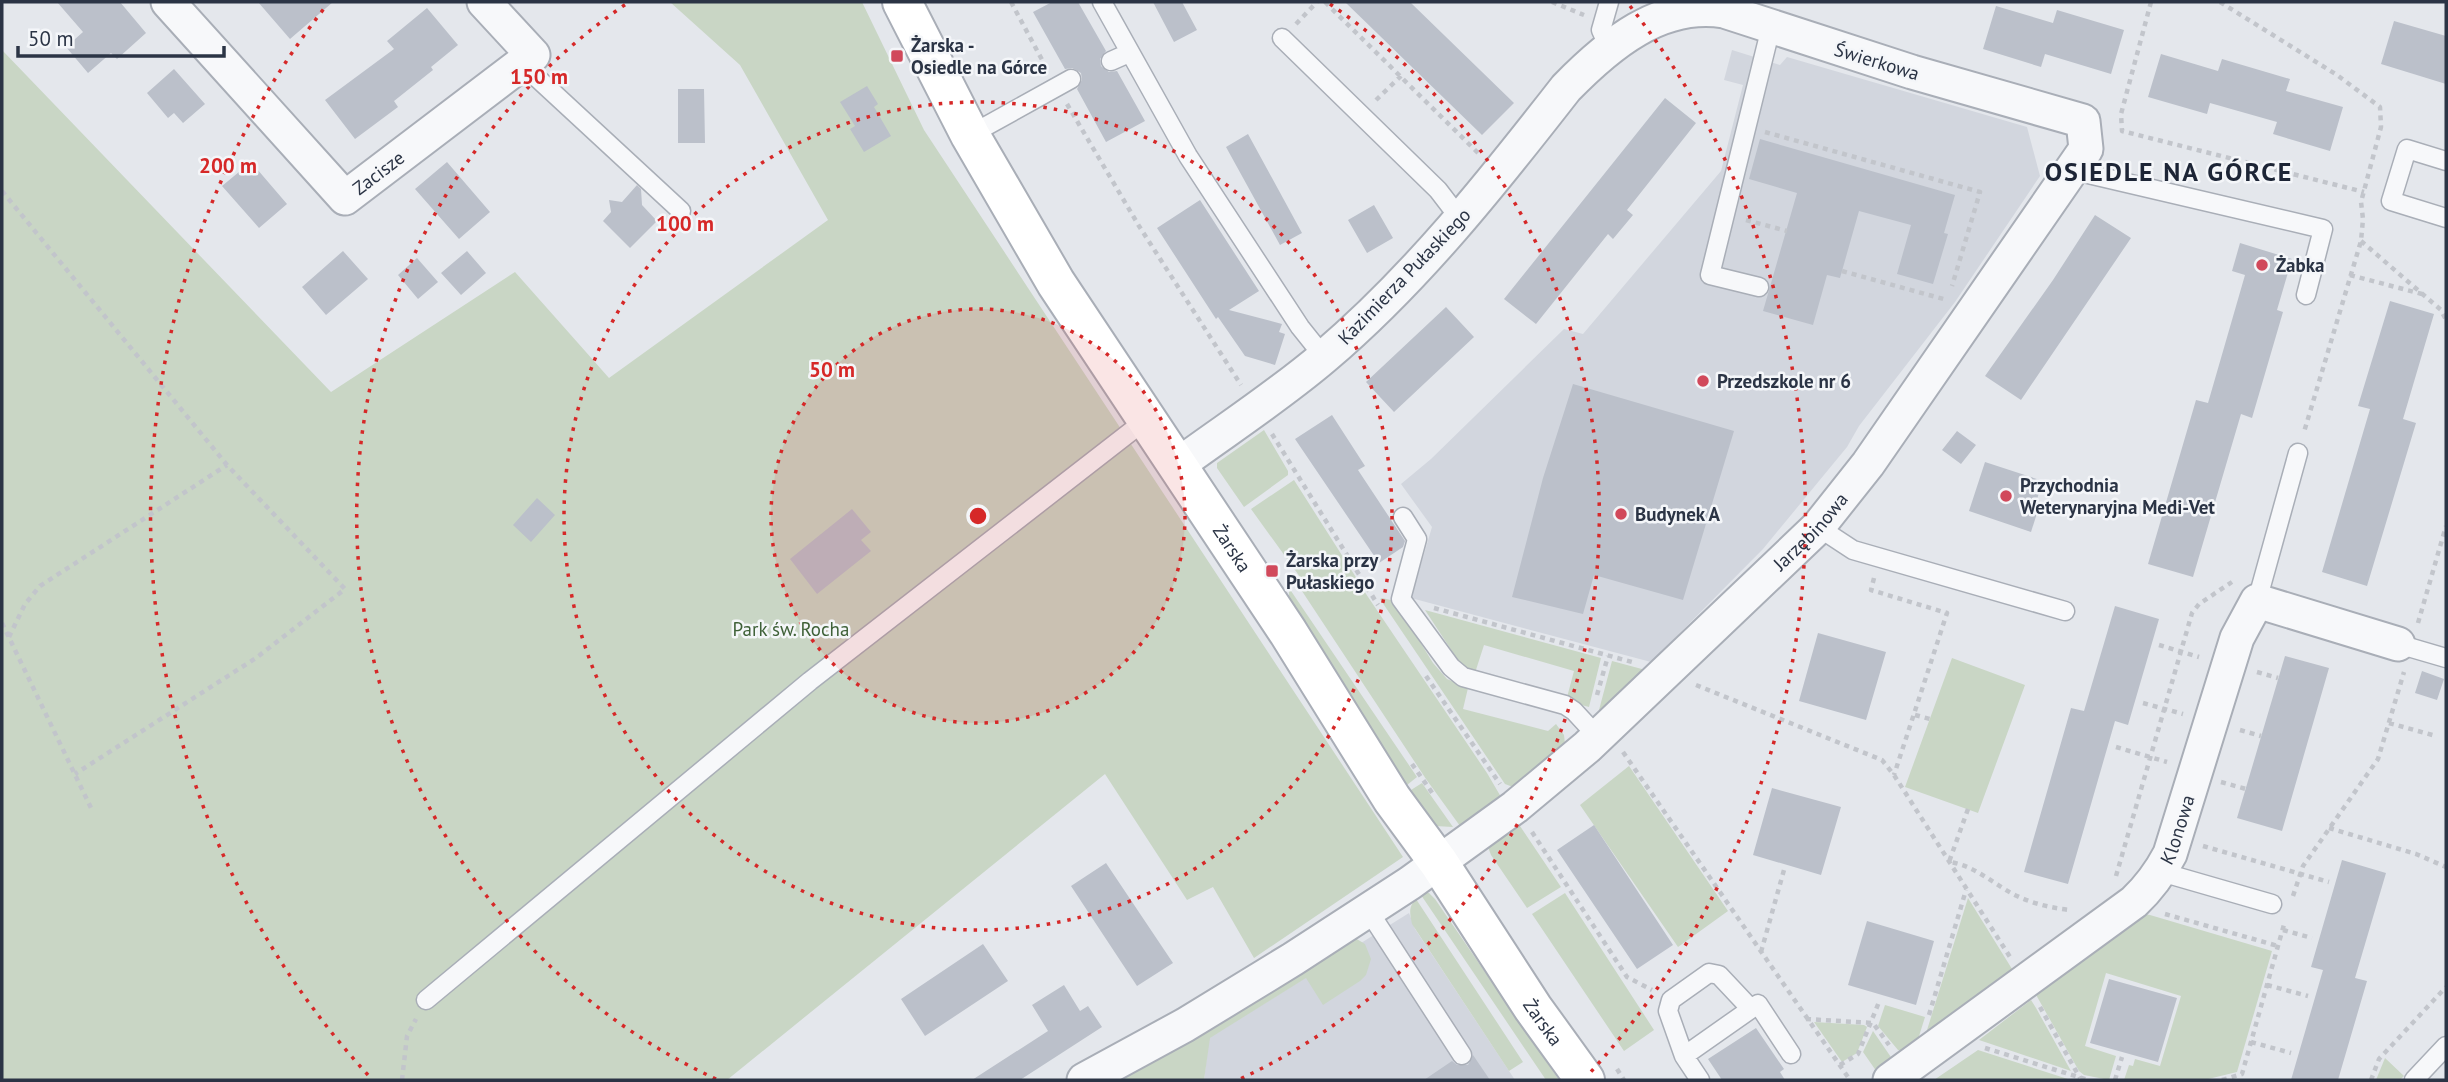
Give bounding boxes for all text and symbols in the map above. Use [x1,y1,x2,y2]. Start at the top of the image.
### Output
scale bar [18,14,224,58]
text: 50 m [28,25,74,52]
place label: Żarska - Osiedle na Górce [911,33,1047,79]
street label: Świerkowa [1832,37,1922,85]
marker: Żarska - Osiedle na Górce [889,48,905,64]
text: 150 m [510,63,568,90]
street label: Zacisze [348,145,409,200]
text: 200 m [199,152,257,179]
district label: OSIEDLE NA GÓRCE [2045,155,2293,188]
street label: Kazimierza Pułaskiego [1333,203,1475,349]
text: 100 m [656,210,714,237]
place label: Żabka [2276,253,2324,277]
marker: Żabka [2254,257,2270,273]
text: 50 m [809,356,855,383]
place label: Przedszkole nr 6 [1717,369,1851,393]
marker: Przedszkole nr 6 [1695,373,1711,389]
place label: Przychodnia Weterynaryjna Medi-Vet [2020,473,2215,519]
street label: Jarzębinowa [1767,488,1853,576]
marker: Przychodnia Weterynaryjna Medi-Vet [1998,488,2014,504]
place label: Budynek A [1635,502,1721,526]
centre of rings [966,504,990,528]
marker: Budynek A [1613,506,1629,522]
street label: Żarska [1208,520,1257,577]
place label: Żarska przy Pułaskiego [1286,548,1379,594]
marker: Żarska przy Pułaskiego [1264,563,1280,579]
park label: Park św. Rocha [733,617,849,641]
street label: Klonowa [2155,792,2200,869]
street label: Żarska [1518,994,1568,1050]

